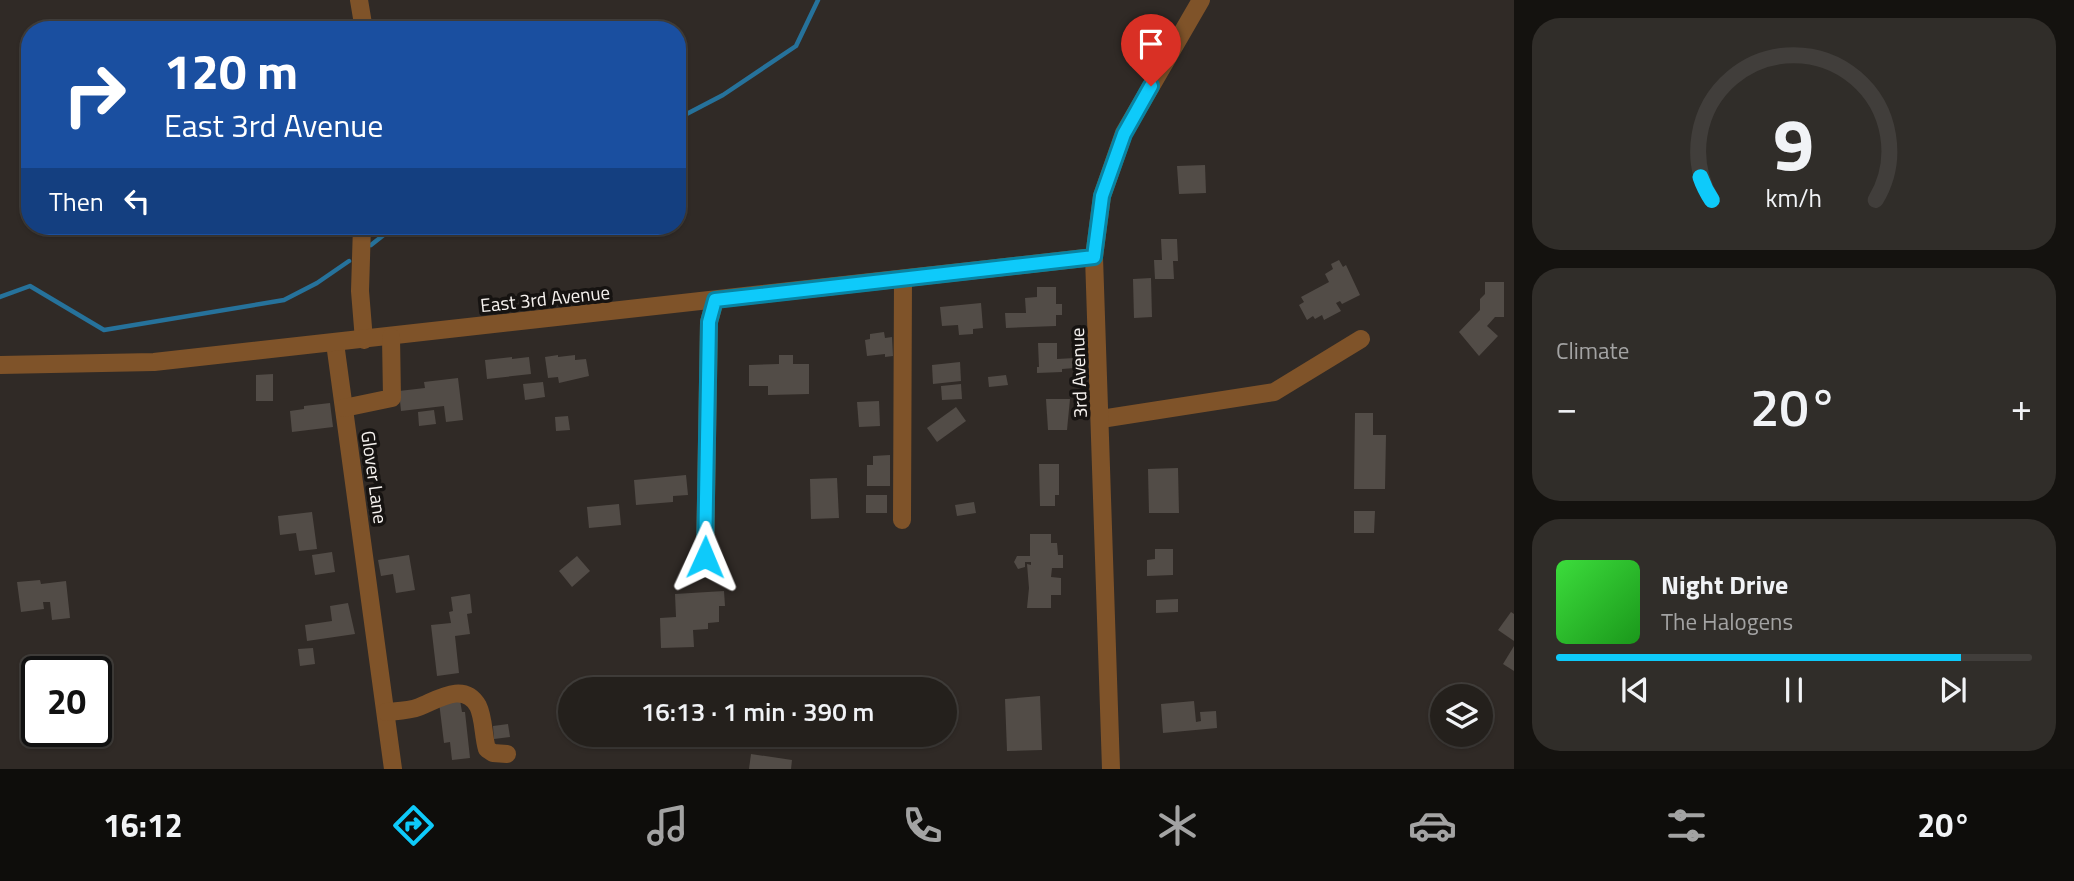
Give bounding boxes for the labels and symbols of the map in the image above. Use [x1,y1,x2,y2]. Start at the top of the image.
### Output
pin [1121,14,1181,86]
street label: East 3rd Avenue [479,277,611,319]
street label: 3rd Avenue [1062,327,1094,419]
street label: Glover Lane [354,429,396,525]
position arrow [668,520,742,594]
speed limit sign: 20 [21,656,112,747]

